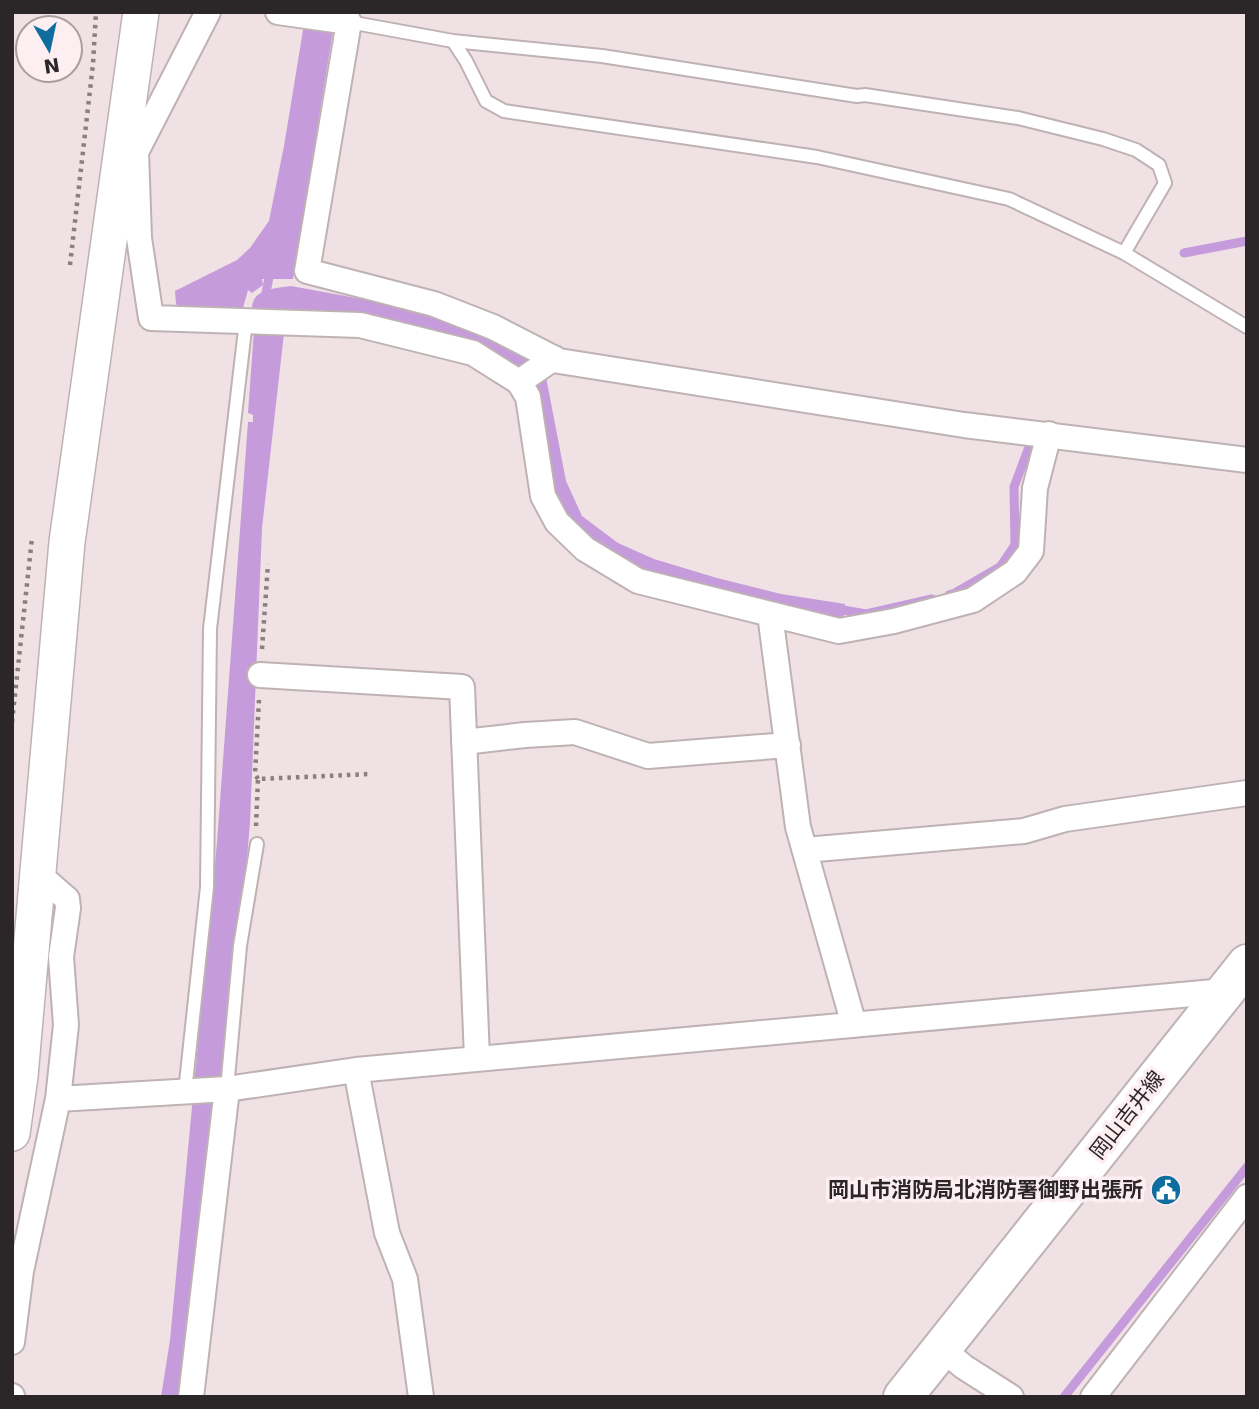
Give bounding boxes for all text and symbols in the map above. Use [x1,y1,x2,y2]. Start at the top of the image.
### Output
north arrow [14,14,84,84]
text: N [42,54,61,78]
street label: 岡山吉井線 [1085,1066,1169,1164]
public building icon: 岡山市消防局北消防署御野出張所 [1149,1173,1183,1207]
place label: 岡山市消防局北消防署御野出張所 [828,1178,1143,1202]

